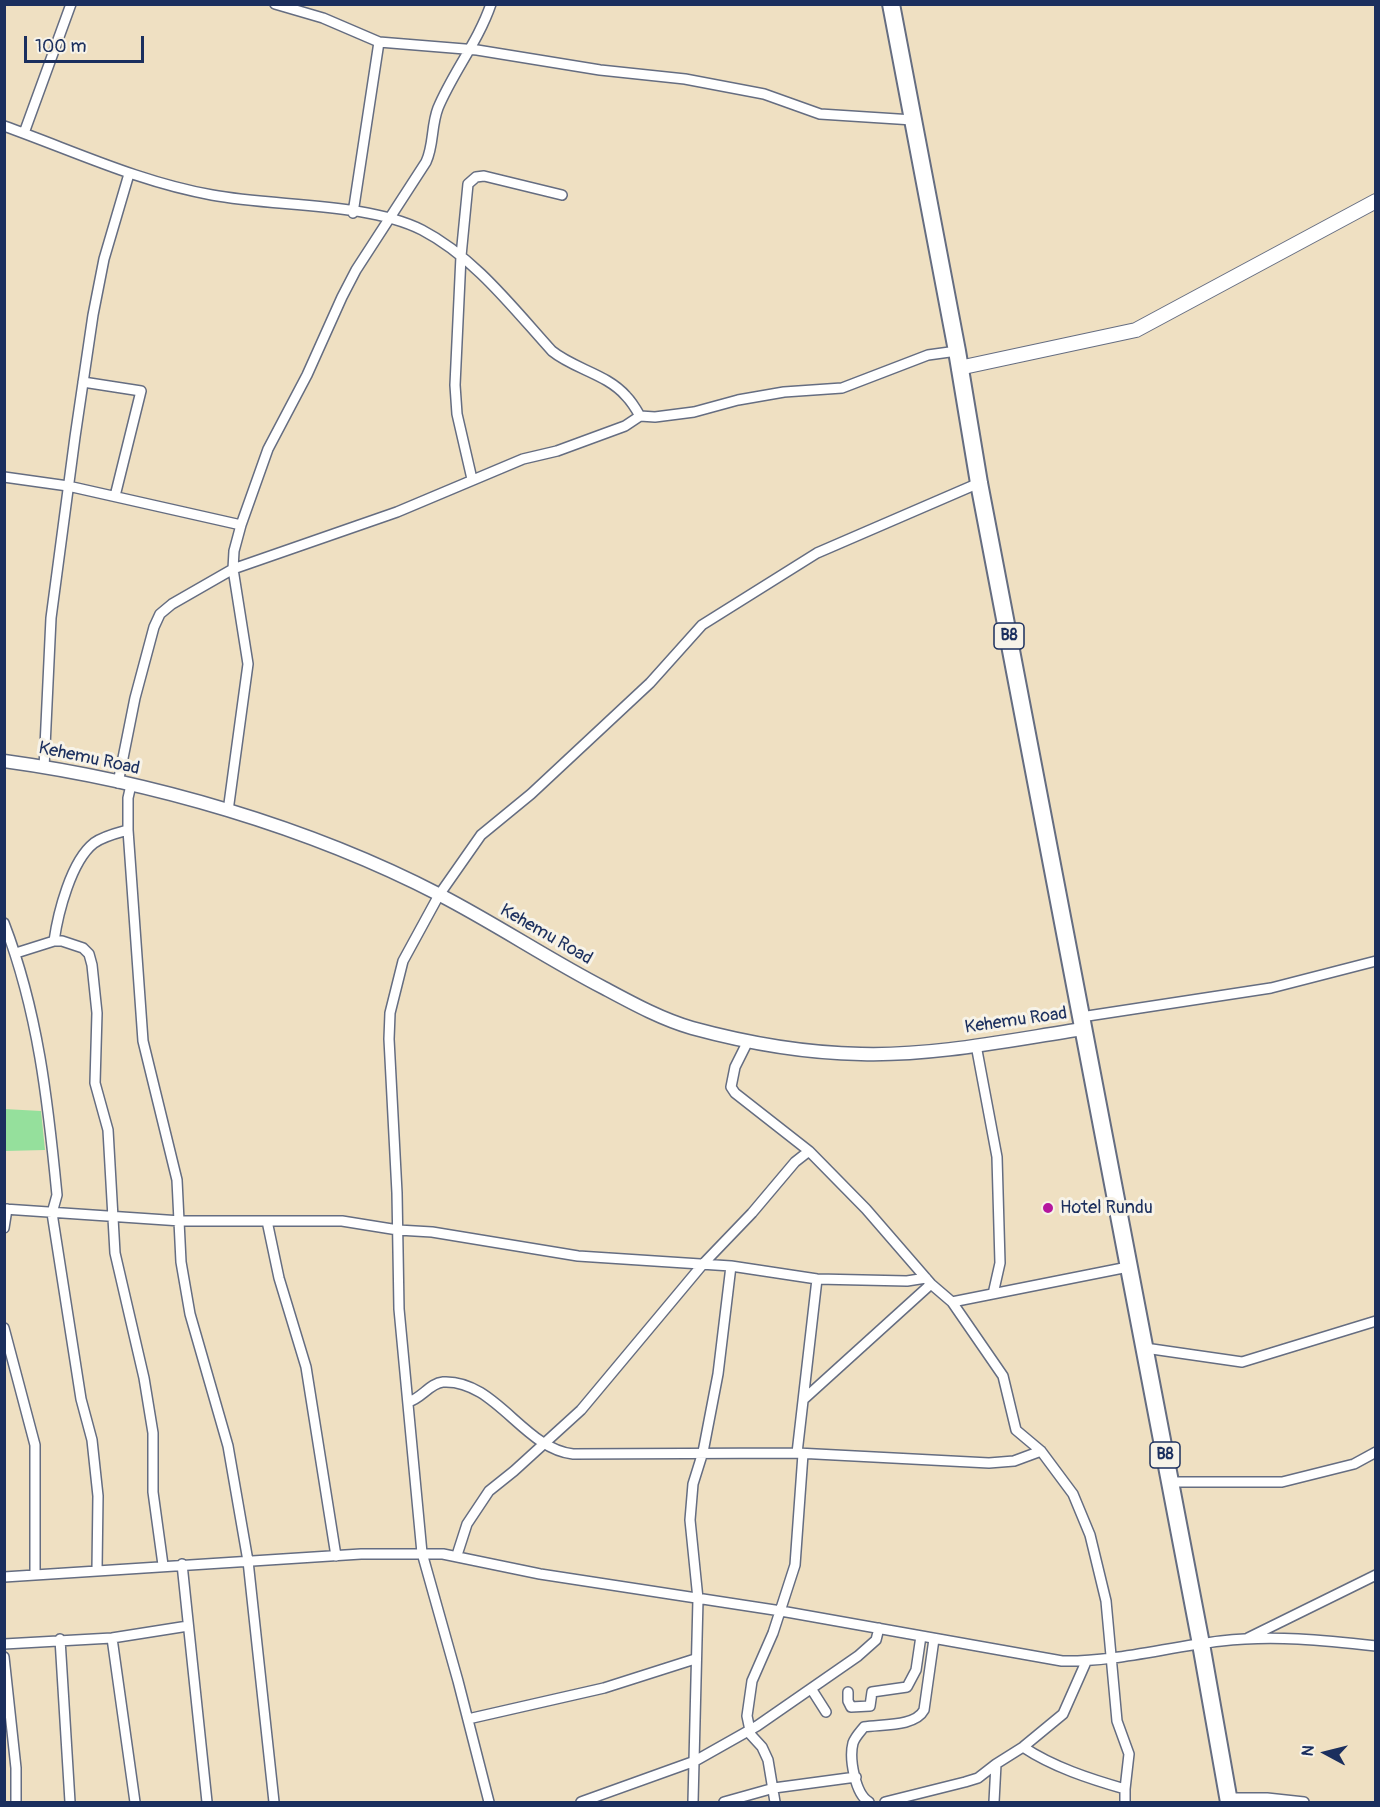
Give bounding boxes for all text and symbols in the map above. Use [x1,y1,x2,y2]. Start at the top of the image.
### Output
scale bar [27,24,147,62]
text: 100 m [35,35,87,58]
road number: B8 [994,623,1024,649]
street label: Kehemu Road [36,738,142,780]
street label: Kehemu Road [496,900,596,970]
street label: Kehemu Road [963,1003,1069,1039]
place label: Hotel Rundu [1060,1197,1153,1219]
marker: Hotel Rundu [1041,1201,1055,1215]
road number: B8 [1150,1442,1180,1468]
north arrow [1296,1723,1356,1783]
text: N [1298,1744,1319,1757]

